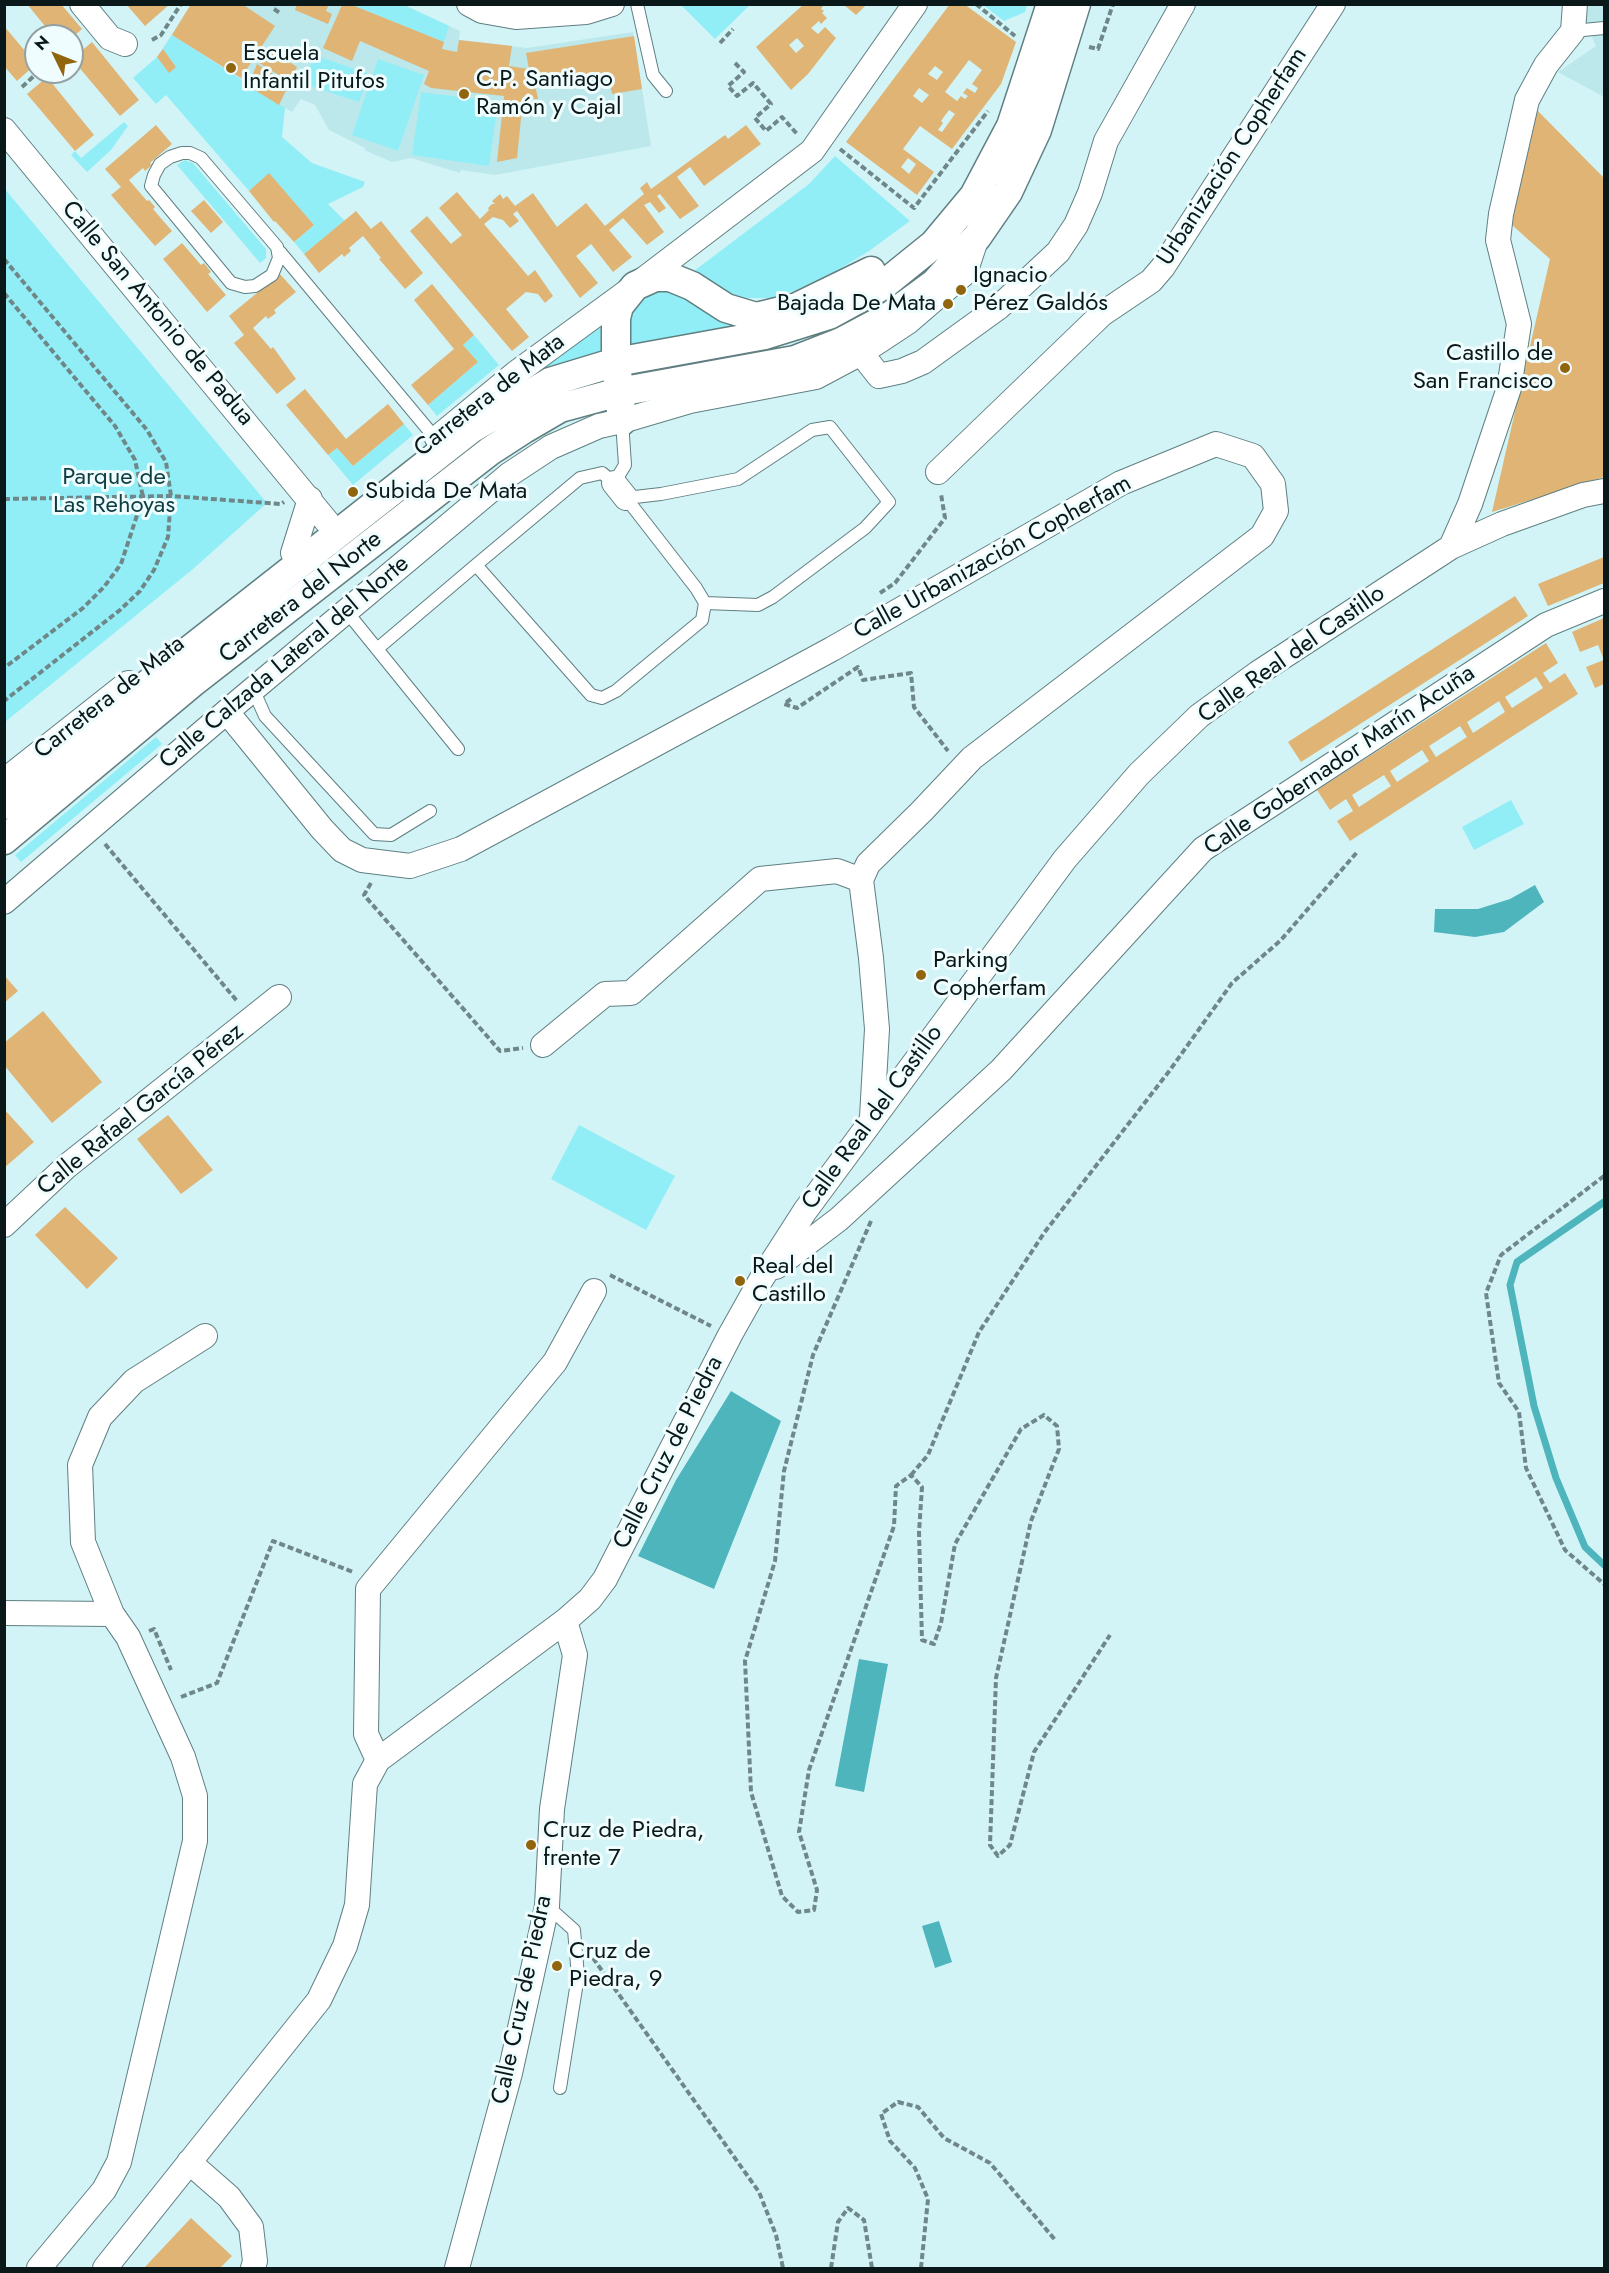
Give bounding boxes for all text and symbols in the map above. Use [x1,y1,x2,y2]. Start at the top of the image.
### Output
north arrow [24,24,84,84]
text: N [29,30,55,55]
place label: Escuela Infantil Pitufos [243,40,385,96]
street label: Urbanización Copherfam [1152,43,1314,271]
marker: Escuela Infantil Pitufos [224,61,238,75]
place label: C.P. Santiago Ramón y Cajal [476,66,621,122]
marker: C.P. Santiago Ramón y Cajal [457,87,471,101]
street label: Calle San Antonio de Padua [55,196,259,432]
place label: Ignacio Pérez Galdós [973,262,1108,318]
marker: Ignacio Pérez Galdós [954,283,968,297]
place label: Bajada De Mata [777,290,936,318]
marker: Bajada De Mata [941,297,955,311]
street label: Carretera de Mata [409,328,571,464]
place label: Castillo de San Francisco [1413,340,1553,396]
marker: Castillo de San Francisco [1558,361,1572,375]
park label: Parque de Las Rehoyas [53,464,175,520]
street label: Calle Urbanización Copherfam [849,470,1137,646]
place label: Subida De Mata [365,478,527,506]
marker: Subida De Mata [346,485,360,499]
street label: Carretera del Norte [214,526,388,670]
street label: Calle Calzada Lateral del Norte [154,550,416,776]
street label: Calle Real del Castillo [1193,580,1391,730]
street label: Carretera de Mata [29,630,191,766]
street label: Calle Gobernador Marín Acuña [1199,660,1481,862]
place label: Parking Copherfam [933,947,1047,1003]
marker: Parking Copherfam [914,968,928,982]
street label: Calle Rafael García Pérez [32,1018,250,1202]
street label: Calle Real del Castillo [796,1020,950,1216]
place label: Real del Castillo [752,1253,834,1309]
marker: Real del Castillo [733,1274,747,1288]
street label: Calle Cruz de Piedra [608,1352,730,1554]
place label: Cruz de Piedra, frente 7 [543,1817,704,1873]
marker: Cruz de Piedra, frente 7 [524,1838,538,1852]
street label: Calle Cruz de Piedra [487,1893,559,2107]
place label: Cruz de Piedra, 9 [569,1938,663,1994]
marker: Cruz de Piedra, 9 [550,1959,564,1973]

